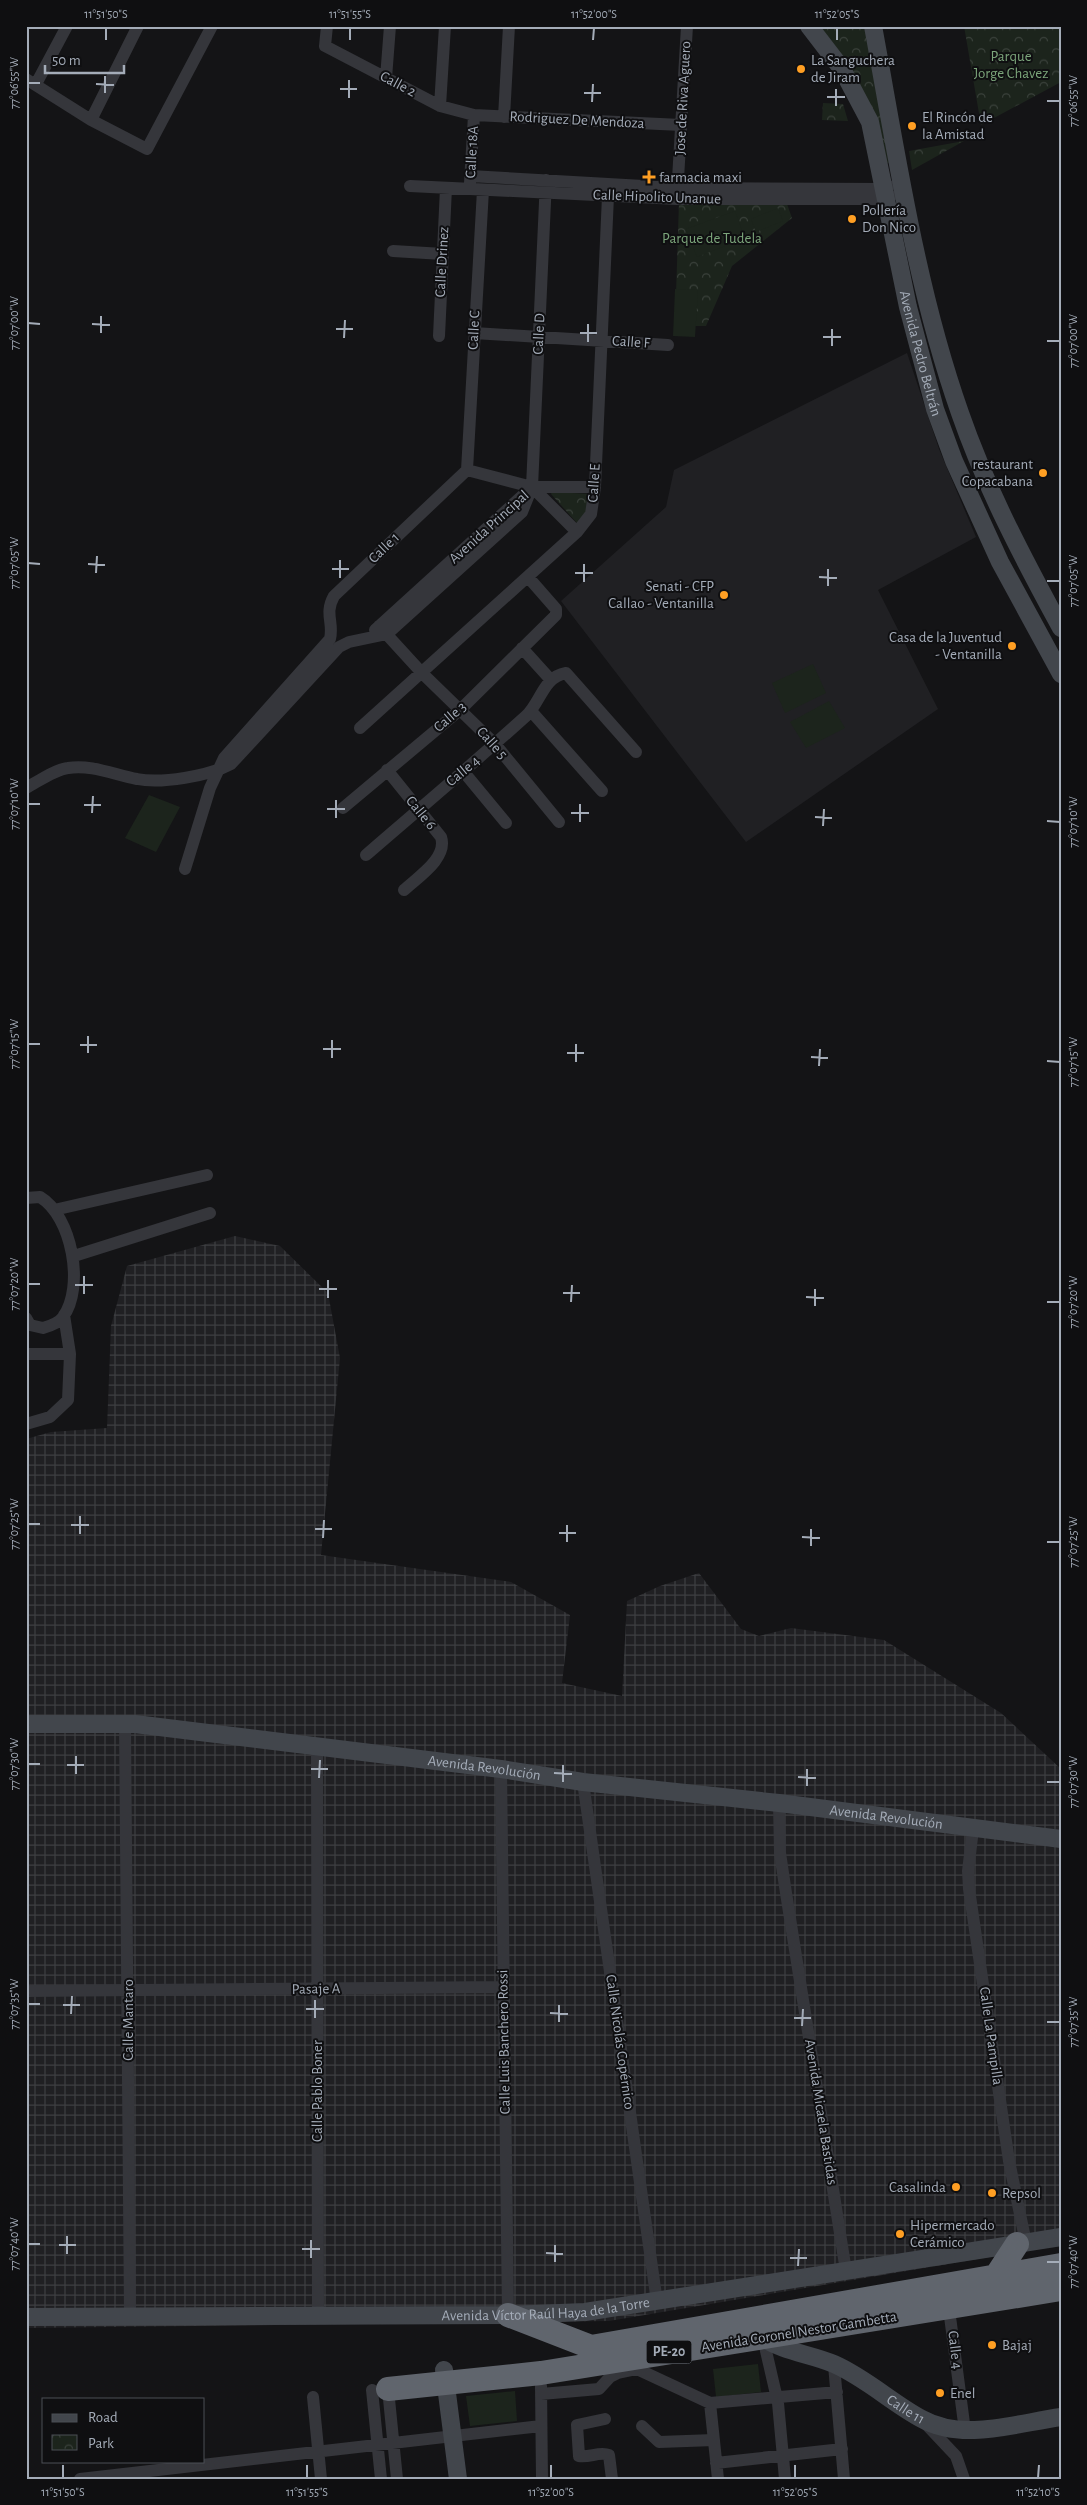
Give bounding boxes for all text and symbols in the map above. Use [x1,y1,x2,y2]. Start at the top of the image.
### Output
text: 11°51'50"S [84,8,128,20]
text: 11°51'55"S [329,8,371,20]
text: 11°52'00"S [571,8,617,20]
text: 11°52'05"S [815,8,860,20]
street label: Jose de Riva Aguero [673,41,693,155]
scale bar [45,42,124,74]
park label: Parque Jorge Chavez [974,49,1048,81]
text: 50 m [52,53,81,68]
place label: La Sanguchera de Jiram [811,53,895,85]
text: 77°06'55"W [8,57,20,109]
marker: La Sanguchera de Jiram [795,63,807,75]
street label: Calle 2 [378,68,419,100]
text: 77°06'55"W [1067,75,1079,127]
street label: Rodriguez De Mendoza [509,109,645,131]
place label: El Rincón de la Amistad [922,110,993,142]
marker: El Rincón de la Amistad [906,120,918,132]
street label: Calle 18A [463,125,481,179]
place label: farmacia maxi [659,170,742,185]
marker: farmacia maxi [643,171,655,183]
street label: Calle Hipolito Unanue [593,187,721,207]
place label: Pollería Don Nico [862,203,916,235]
marker: Pollería Don Nico [846,213,858,225]
street label: Calle Drinez [433,226,451,298]
park label: Parque de Tudela [662,231,762,246]
street label: Avenida Pedro Beltrán [897,289,944,418]
text: 77°07'00"W [8,296,20,350]
street label: Calle C [465,310,483,350]
street label: Calle D [530,313,548,355]
text: 77°07'00"W [1067,314,1079,368]
street label: Calle F [611,333,651,351]
place label: restaurant Copacabana [962,457,1033,489]
street label: Calle E [585,463,603,503]
marker: restaurant Copacabana [1037,467,1049,479]
street label: Avenida Principal [446,487,532,567]
street label: Calle 1 [366,530,402,566]
text: 77°07'05"W [8,536,20,589]
text: 77°07'05"W [1067,554,1079,607]
place label: Senati - CFP Callao - Ventanilla [608,579,714,611]
marker: Senati - CFP Callao - Ventanilla [718,589,730,601]
place label: Casa de la Juventud - Ventanilla [889,630,1002,662]
marker: Casa de la Juventud - Ventanilla [1006,640,1018,652]
street label: Calle 3 [431,699,469,735]
street label: Calle 5 [474,724,510,762]
street label: Calle 4 [443,753,483,789]
text: 77°07'10"W [8,778,20,830]
street label: Calle 6 [403,793,439,833]
text: 77°07'10"W [1067,796,1079,848]
text: 77°07'15"W [8,1019,20,1069]
text: 77°07'15"W [1067,1037,1079,1087]
text: 77°07'20"W [8,1257,20,1310]
text: 77°07'20"W [1067,1275,1079,1328]
text: 77°07'25"W [8,1498,20,1550]
text: 77°07'25"W [1067,1516,1079,1568]
text: 77°07'30"W [8,1738,20,1790]
street label: Avenida Revolución [427,1753,542,1783]
text: 77°07'30"W [1067,1756,1079,1808]
street label: Avenida Revolución [829,1802,944,1831]
street label: Calle Luis Banchero Rossi [495,1970,513,2114]
street label: Calle Nicolás Copérnico [603,1974,637,2110]
text: 77°07'35"W [8,1978,20,2030]
street label: Calle Mantaro [121,1979,136,2061]
street label: Pasaje A [291,1981,341,1997]
street label: Calle La Pampilla [977,1986,1005,2086]
text: 77°07'35"W [1067,1996,1079,2048]
street label: Avenida Micaela Bastidas [802,2038,840,2186]
street label: Calle Pablo Boner [310,2040,325,2142]
place label: Casalinda [889,2180,946,2195]
marker: Casalinda [950,2181,962,2193]
place label: Repsol [1002,2186,1041,2201]
marker: Repsol [986,2187,998,2199]
text: 77°07'40"W [8,2217,20,2271]
place label: Hipermercado Cerámico [910,2218,995,2250]
marker: Hipermercado Cerámico [894,2228,906,2240]
text: 77°07'40"W [1067,2235,1079,2289]
street label: Avenida Víctor Raúl Haya de la Torre [442,2294,651,2323]
street label: Avenida Coronel Nestor Gambetta [700,2309,898,2355]
street label: Calle 4 [945,2330,965,2370]
place label: Bajaj [1002,2338,1032,2353]
marker: Bajaj [986,2339,998,2351]
road number: PE-20 [646,2340,692,2364]
place label: Enel [950,2386,975,2401]
marker: Enel [934,2387,946,2399]
street label: Calle 11 [884,2391,927,2427]
legend [42,2398,205,2462]
text: Road [88,2410,118,2425]
text: Park [88,2436,114,2451]
text: 11°51'50"S [41,2486,85,2498]
text: 11°51'55"S [286,2486,328,2498]
text: 11°52'00"S [528,2486,574,2498]
text: 11°52'05"S [773,2486,818,2498]
text: 11°52'10"S [1016,2486,1060,2498]

